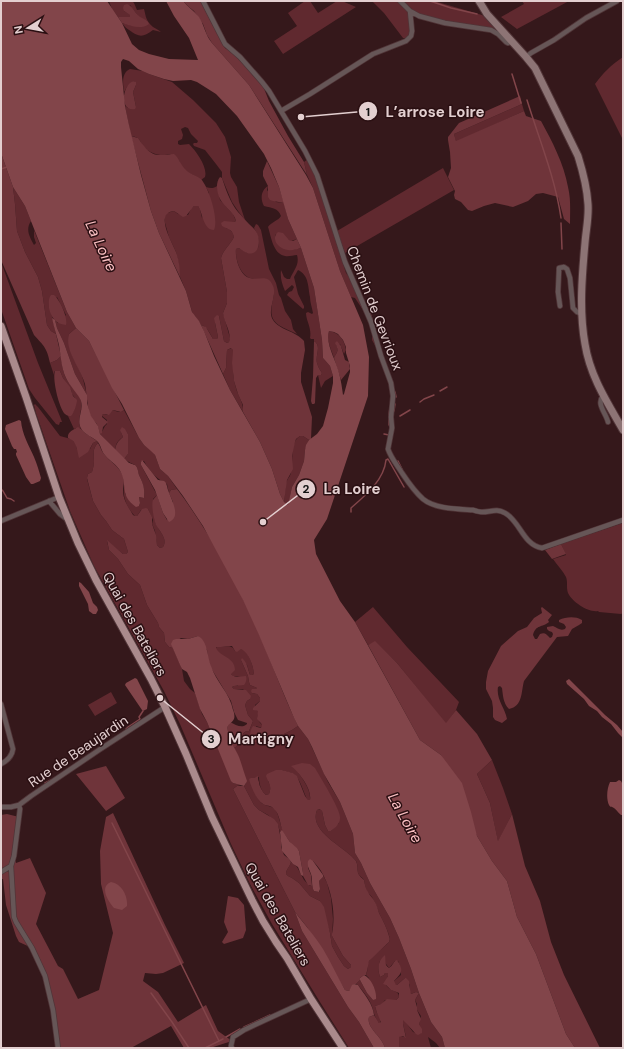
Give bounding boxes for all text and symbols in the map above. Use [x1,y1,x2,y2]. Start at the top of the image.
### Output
north arrow [8,8,48,48]
text: N [11,25,26,35]
callout: L’arrose Loire [358,98,493,125]
text: L’arrose Loire [385,102,485,122]
text: 1 [366,104,370,120]
water label: La Loire [80,217,122,275]
street label: Chemin de Gevrioux [343,243,407,373]
callout: La Loire [296,475,389,502]
text: La Loire [323,479,381,499]
text: 2 [303,481,310,497]
street label: Quai des Bateliers [99,569,171,679]
street label: Rue de Beaujardin [25,711,131,791]
callout: Martigny [201,725,302,752]
text: Martigny [228,729,294,749]
text: 3 [207,731,215,747]
water label: La Loire [383,789,427,847]
street label: Quai des Bateliers [241,859,315,969]

